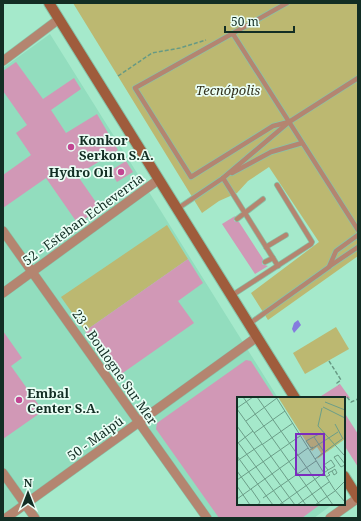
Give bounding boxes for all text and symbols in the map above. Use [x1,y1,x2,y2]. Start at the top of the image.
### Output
scale bar [225,8,294,34]
text: 50 m [231,13,259,30]
park label: Tecnópolis [196,81,260,99]
place label: Konkor Serkon S.A. [79,131,154,164]
marker: Konkor Serkon S.A. [66,142,76,152]
place label: Hydro Oil [49,163,113,181]
marker: Hydro Oil [116,167,126,177]
street label: 52 - Esteban Echeverría [19,169,147,269]
street label: 23 - Boulogne Sur Mer [68,306,162,428]
place label: Embal Center S.A. [27,384,100,417]
marker: Embal Center S.A. [14,395,24,405]
inset map [237,397,345,505]
street label: 50 - Maipú [63,412,127,464]
north arrow [8,473,48,513]
text: N [24,475,33,490]

